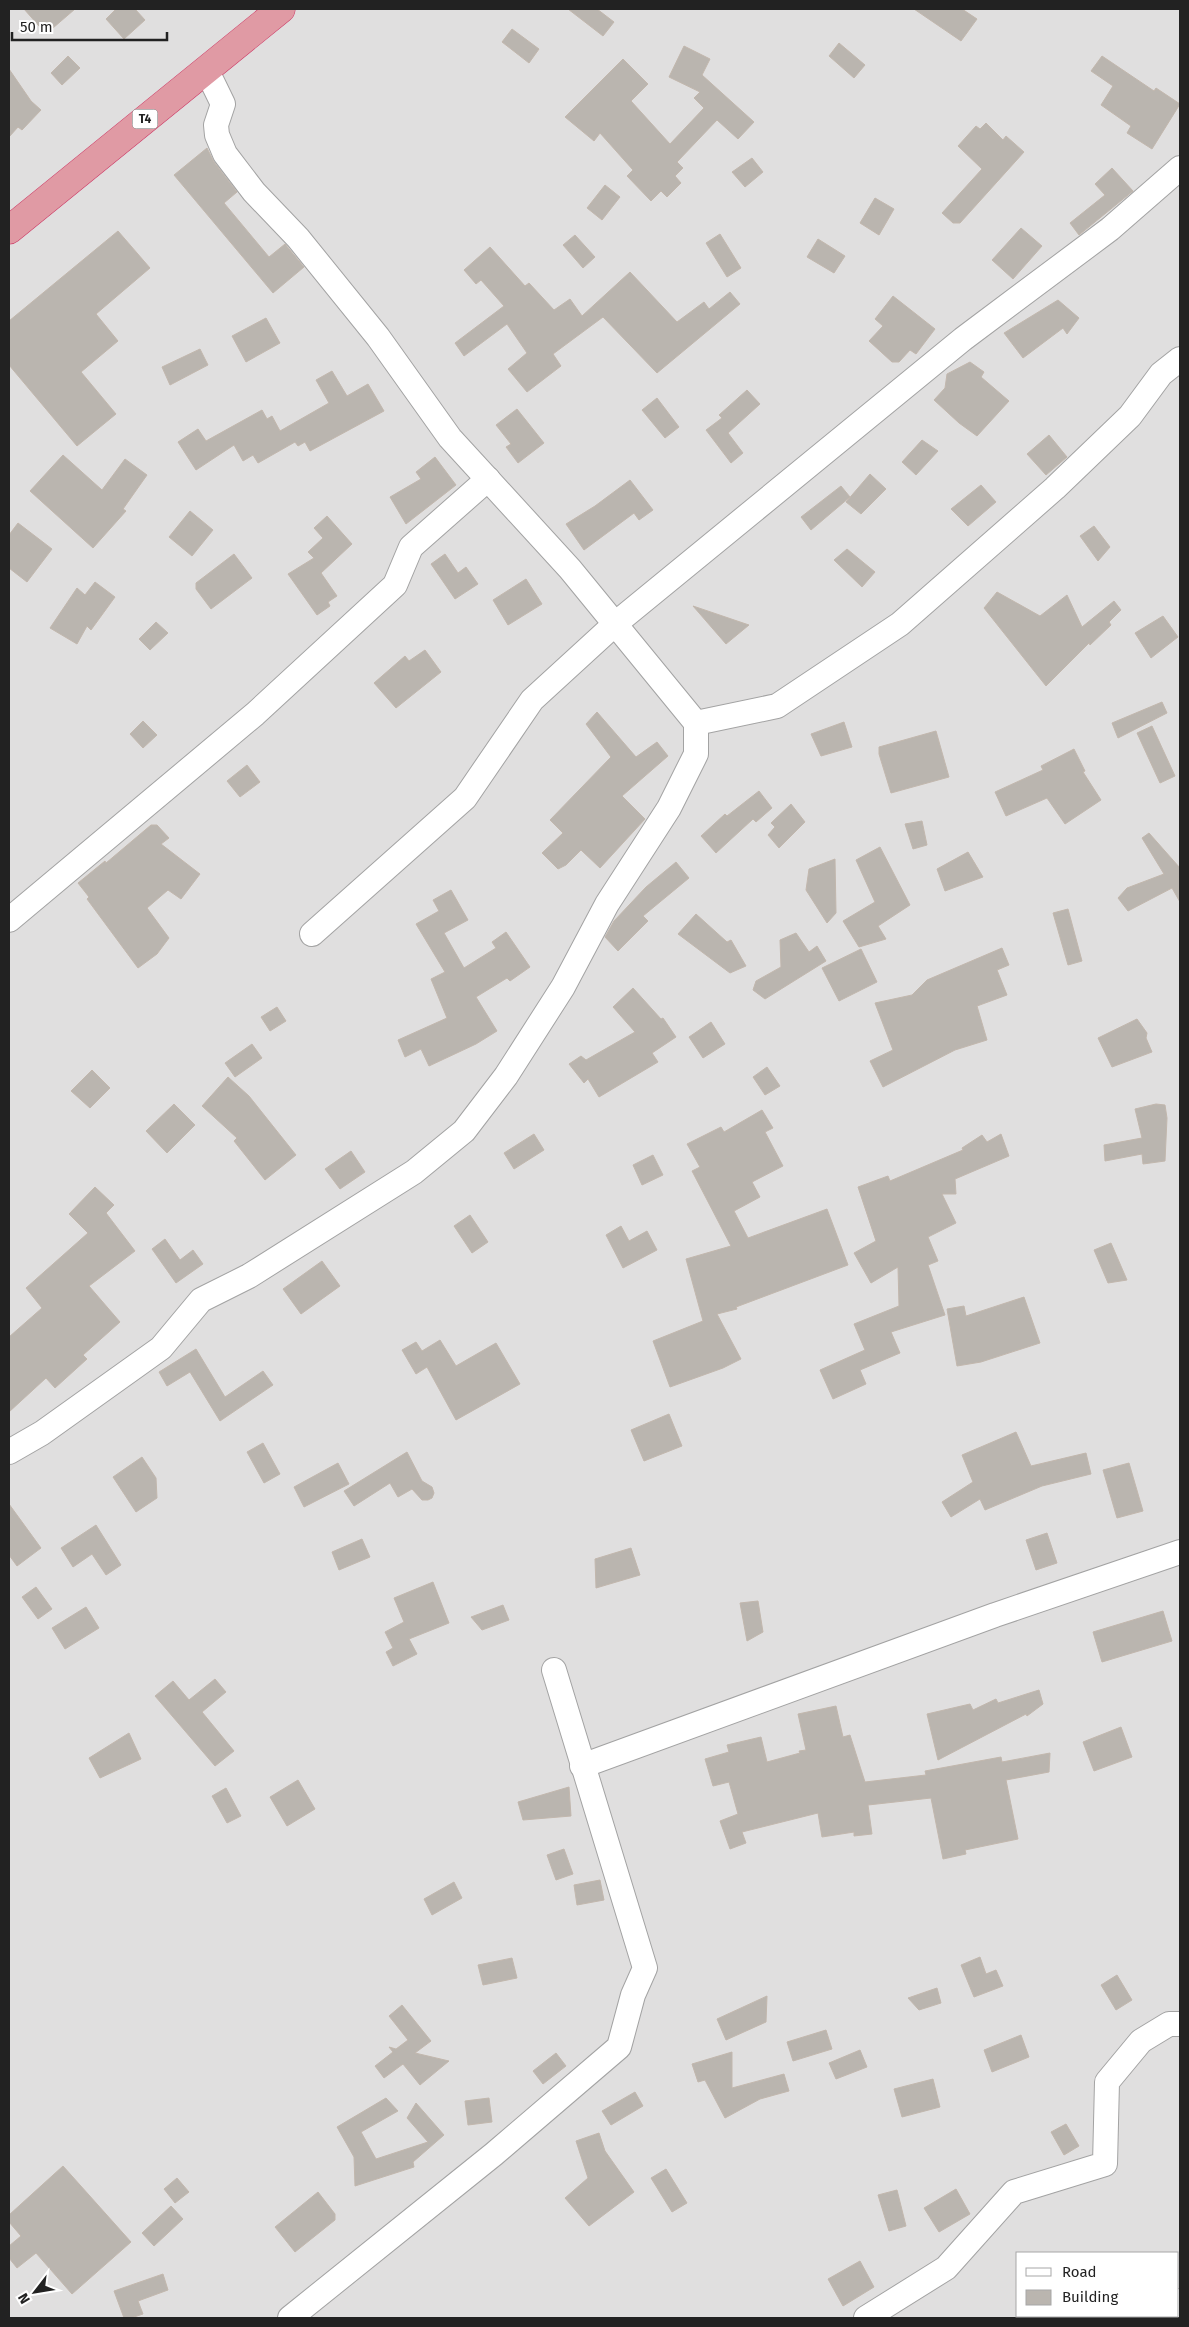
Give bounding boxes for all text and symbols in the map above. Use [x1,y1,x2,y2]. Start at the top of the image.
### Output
scale bar [12,10,168,42]
text: 50 m [20,18,53,36]
road number: T4 [132,110,158,128]
legend [1016,2252,1179,2317]
text: Road [1062,2263,1097,2281]
north arrow [10,2267,60,2317]
text: Building [1062,2288,1118,2306]
text: N [15,2290,34,2307]

